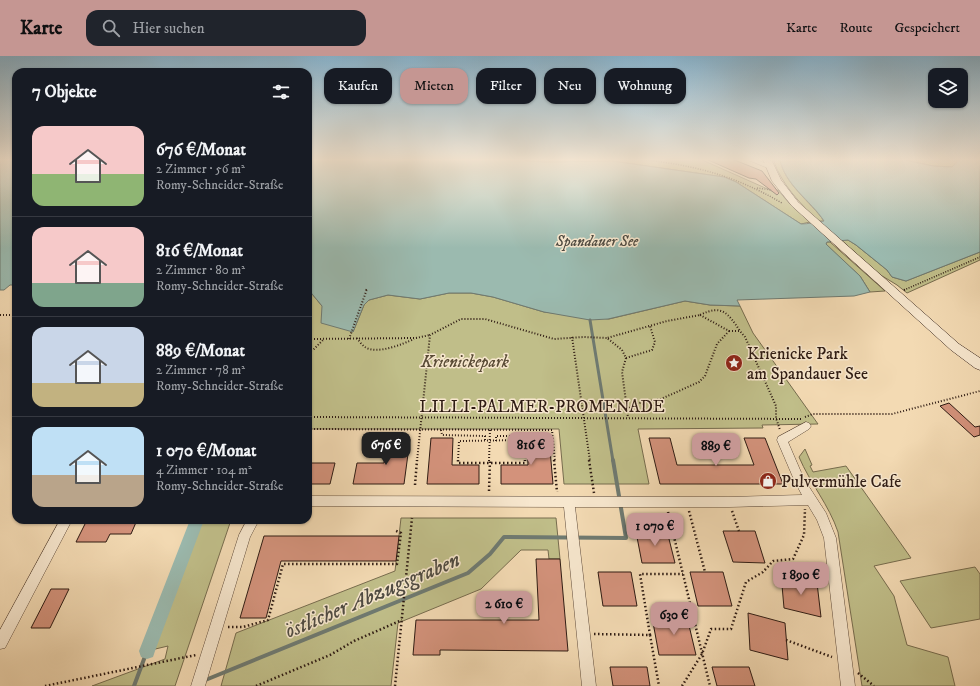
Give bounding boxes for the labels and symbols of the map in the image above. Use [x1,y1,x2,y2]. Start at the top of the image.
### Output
water label: Spandauer See [555,232,639,251]
place label: Krienicke Park am Spandauer See [747,343,868,385]
park label: Krienickepark [420,351,510,373]
place icon: Krienicke Park am Spandauer See [724,353,744,373]
street label: LILLI-PALMER-PROMENADE [419,396,665,418]
pin: 676 € [358,432,414,466]
pin: 816 € [503,432,559,466]
pin: 889 € [688,433,744,467]
shop icon: Pulvermühle Cafe [758,471,778,491]
place label: Pulvermühle Cafe [781,471,901,493]
pin: 1 070 € [618,513,692,547]
water label: östlicher Abzugsgraben [281,546,464,645]
pin: 1 890 € [764,562,838,596]
pin: 2 610 € [467,591,541,625]
pin: 630 € [646,602,702,636]

